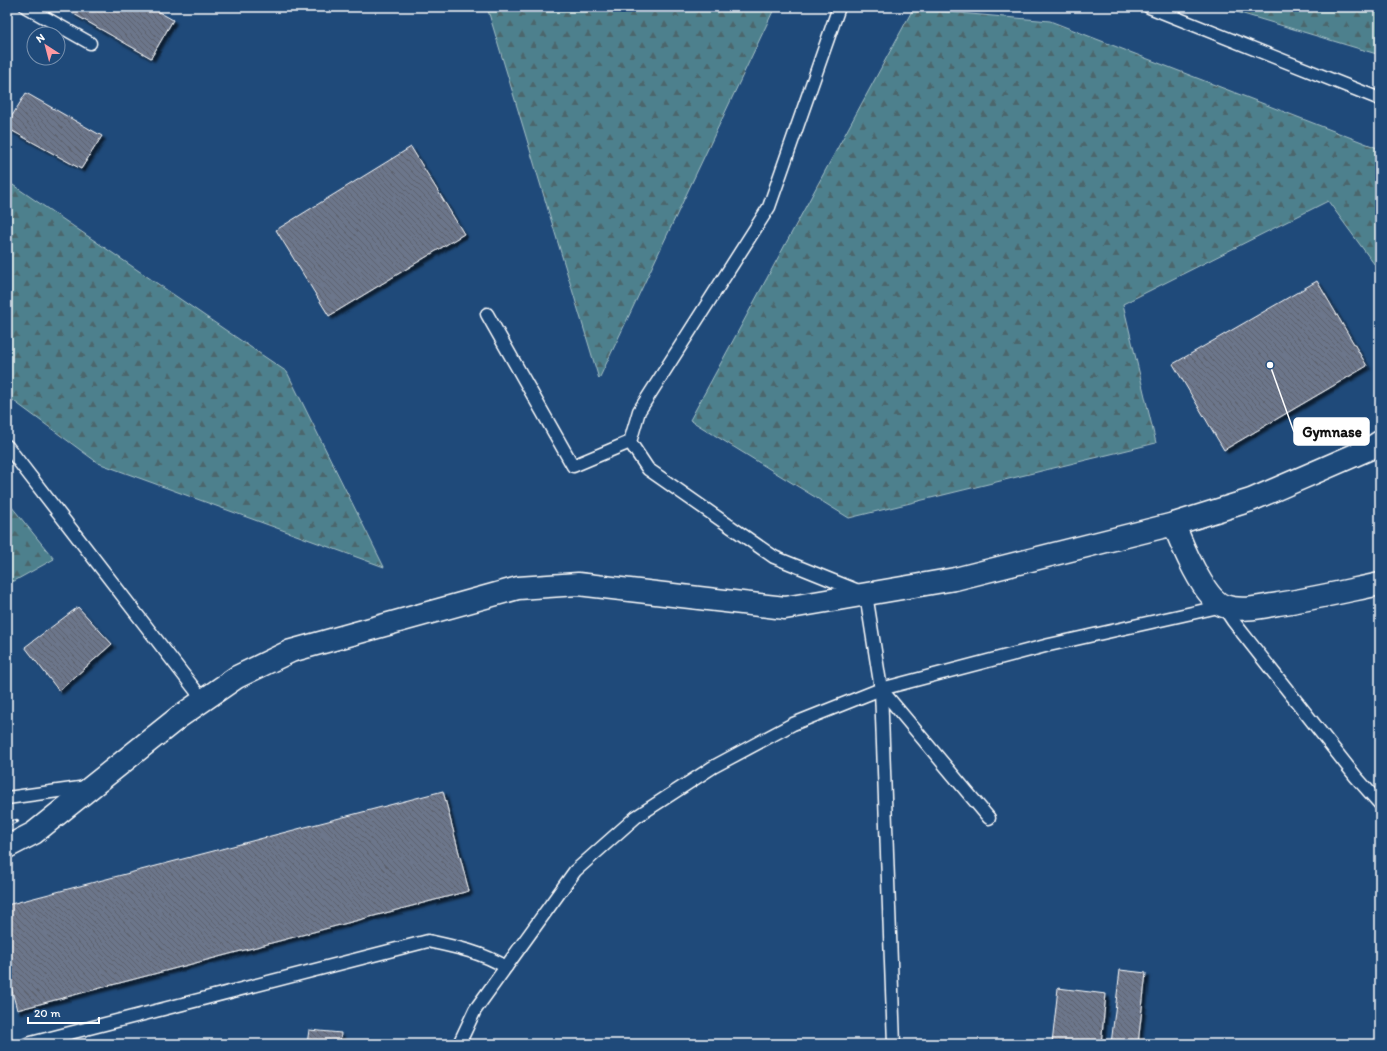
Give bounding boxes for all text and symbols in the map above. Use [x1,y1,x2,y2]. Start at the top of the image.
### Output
north arrow [26,26,66,66]
text: N [34,31,47,46]
callout: Gymnase [1294,418,1369,445]
text: Gymnase [1302,423,1362,442]
scale bar [28,999,99,1025]
text: 20 m [34,1006,61,1020]

